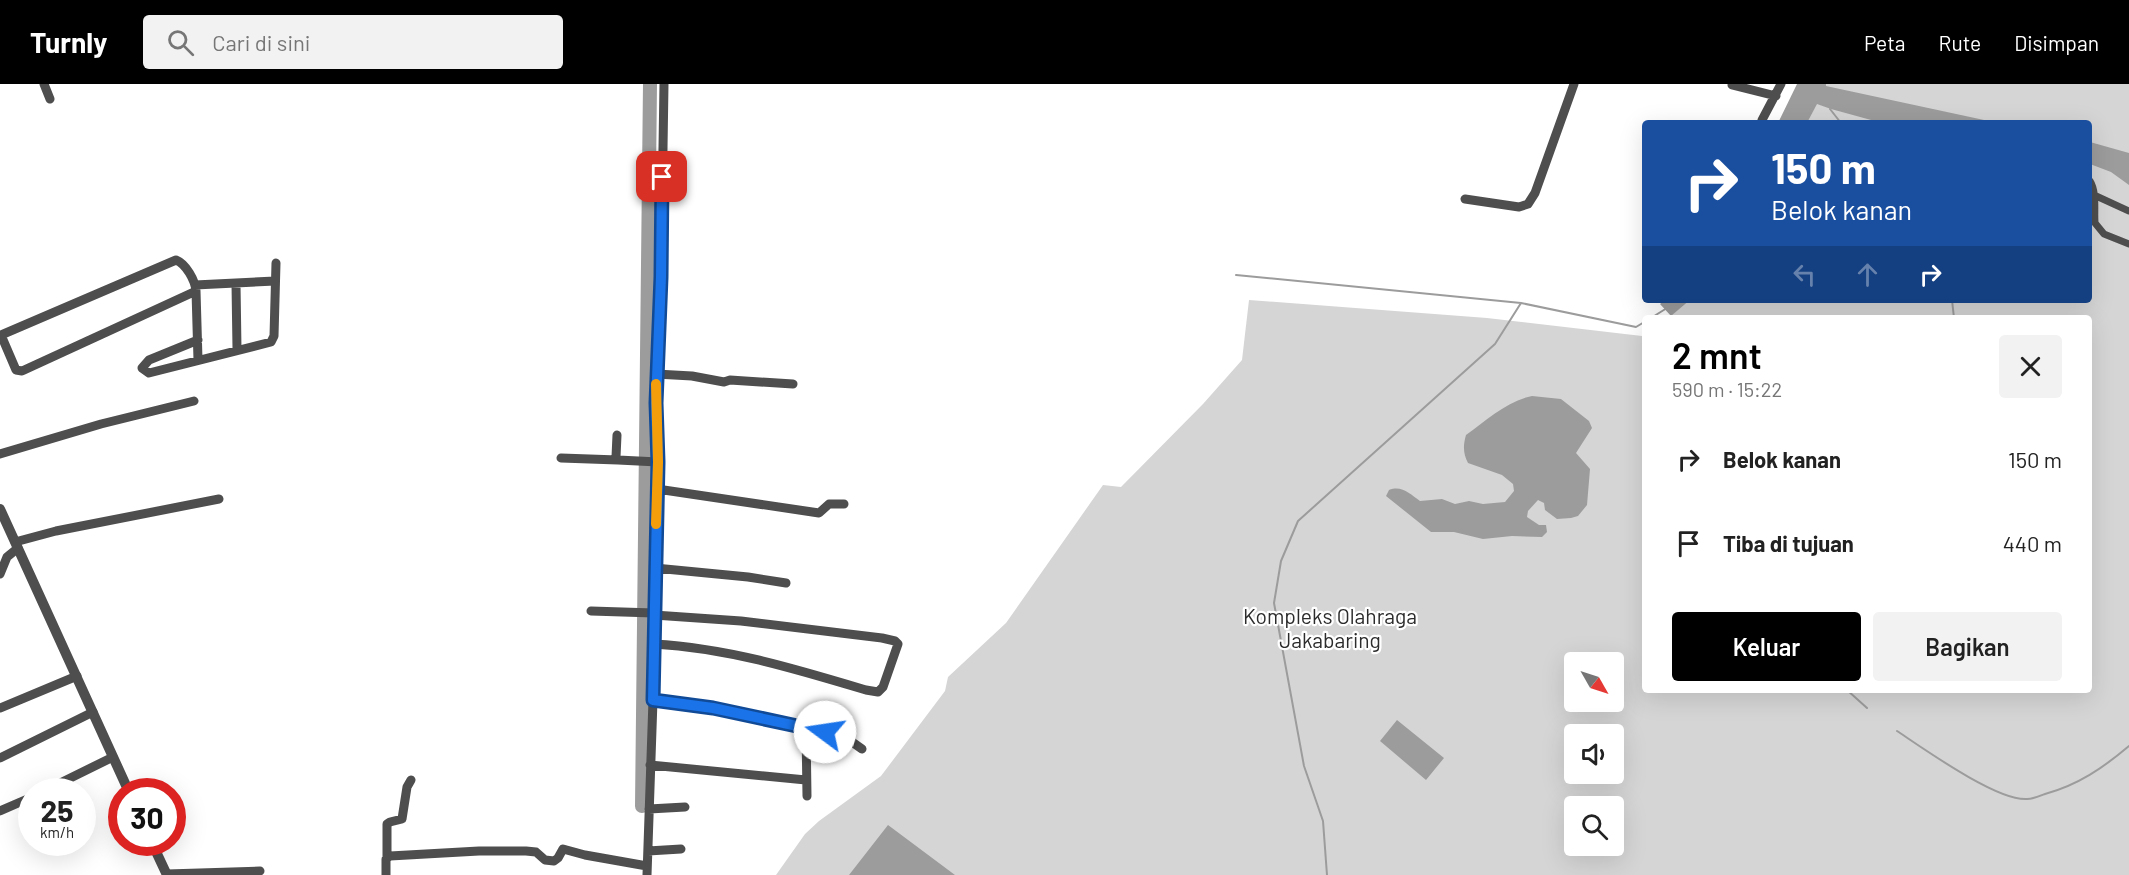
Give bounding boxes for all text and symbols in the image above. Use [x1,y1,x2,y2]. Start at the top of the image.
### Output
search box [143,15,563,69]
text: Turnly [30,25,107,59]
icon: search [164,26,197,59]
text: Cari di sini [212,29,310,55]
text: Peta [1864,30,1906,55]
text: Rute [1939,30,1981,55]
text: Disimpan [2014,30,2099,55]
text: 150 m [1771,142,1876,192]
icon: right [1672,144,1750,222]
pin [636,151,687,202]
icon: arrive [645,160,678,193]
text: Belok kanan [1771,193,1912,225]
icon: left [1788,258,1821,291]
icon: ahead [1851,258,1884,291]
icon: right [1914,258,1947,291]
text: 2 mnt [1672,333,1762,376]
button: close [1999,335,2062,398]
text: 590 m · 15:22 [1672,377,1782,401]
icon: right [1672,443,1705,476]
text: Belok kanan [1723,446,1841,472]
text: 150 m [2008,446,2062,472]
icon: arrive [1672,527,1705,560]
text: Tiba di tujuan [1723,530,1854,556]
text: 440 m [2003,530,2062,556]
park label: Kompleks Olahraga Jakabaring [1243,603,1417,652]
button: Keluar [1672,612,1861,681]
button: Bagikan [1873,612,2062,681]
north arrow [1564,652,1624,712]
map controls [1564,652,1624,856]
position arrow [793,700,857,764]
button: sound [1564,724,1624,784]
speed limit sign: 30 [108,778,186,856]
text: 25 [41,792,73,828]
button: search [1564,796,1624,856]
text: km/h [40,823,74,841]

